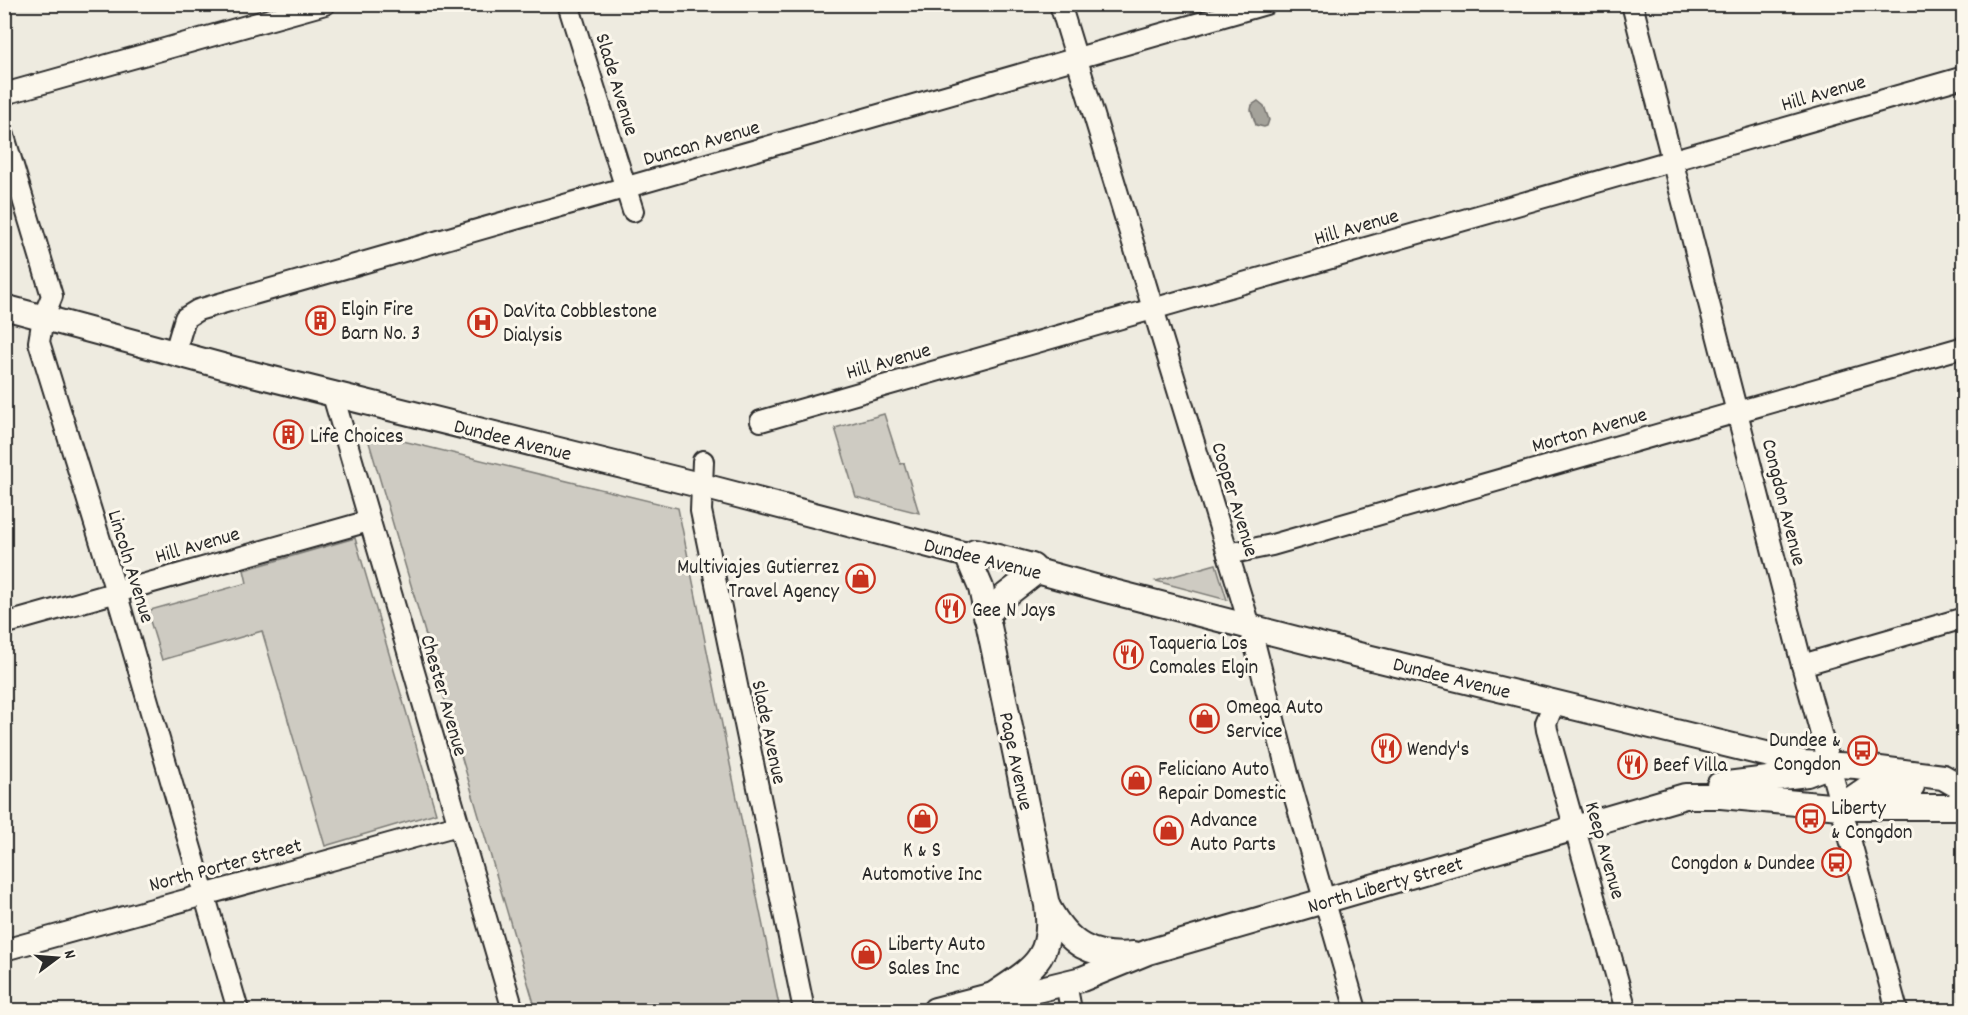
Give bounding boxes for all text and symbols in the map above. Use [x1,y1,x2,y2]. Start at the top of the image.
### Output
street label: Slade Avenue [585,30,645,140]
street label: Hill Avenue [1778,68,1870,121]
street label: Duncan Avenue [640,114,764,176]
street label: Hill Avenue [1311,202,1403,255]
place label: Elgin Fire Barn No. 3 [341,296,420,350]
place label: DaVita Cobblestone Dialysis [503,298,657,352]
building icon: Elgin Fire Barn No. 3 [304,304,336,336]
hospital icon: DaVita Cobblestone Dialysis [466,306,498,338]
street label: Hill Avenue [843,336,935,389]
street label: Morton Avenue [1529,401,1651,463]
street label: Dundee Avenue [450,413,574,471]
building icon: Life Choices [273,419,305,451]
place label: Life Choices [310,423,404,453]
street label: Congdon Avenue [1752,436,1812,569]
street label: Cooper Avenue [1202,439,1265,561]
street label: Lincoln Avenue [98,507,161,627]
street label: Hill Avenue [152,520,244,573]
street label: Dundee Avenue [920,532,1044,590]
place label: Multiviajes Gutierrez Travel Agency [677,554,839,608]
shop icon: Multiviajes Gutierrez Travel Agency [844,562,876,594]
restaurant icon: Gee N Jays [935,593,967,625]
place label: Gee N Jays [972,597,1056,627]
place label: Taqueria Los Comales Elgin [1149,630,1258,684]
street label: Chester Avenue [410,632,474,760]
restaurant icon: Taqueria Los Comales Elgin [1112,638,1144,670]
street label: Dundee Avenue [1389,651,1513,709]
street label: Slade Avenue [741,678,793,787]
place label: Omega Auto Service [1226,694,1323,748]
shop icon: Omega Auto Service [1189,702,1221,734]
street label: Page Avenue [989,710,1039,814]
place label: Dundee & Congdon [1769,727,1841,781]
restaurant icon: Wendy's [1370,732,1402,764]
bus stop icon: Dundee & Congdon [1846,735,1878,767]
place label: Wendy's [1407,736,1469,766]
restaurant icon: Beef Villa [1616,748,1648,780]
place label: Beef Villa [1653,752,1729,782]
place label: Feliciano Auto Repair Domestic [1158,756,1286,810]
shop icon: Feliciano Auto Repair Domestic [1121,764,1153,796]
place label: Liberty & Congdon [1831,795,1913,849]
street label: Keep Avenue [1575,799,1631,903]
shop icon: K & S Automotive Inc [906,802,938,834]
bus stop icon: Liberty & Congdon [1794,803,1826,835]
place label: Advance Auto Parts [1190,807,1276,861]
shop icon: Advance Auto Parts [1153,815,1185,847]
street label: North Porter Street [146,832,306,902]
place label: K & S Automotive Inc [862,837,982,891]
bus stop icon: Congdon & Dundee [1820,846,1852,878]
street label: North Liberty Street [1305,850,1467,923]
place label: Congdon & Dundee [1671,850,1815,880]
north arrow [27,928,87,988]
place label: Liberty Auto Sales Inc [888,931,985,985]
shop icon: Liberty Auto Sales Inc [851,939,883,971]
text: N [57,948,81,962]

